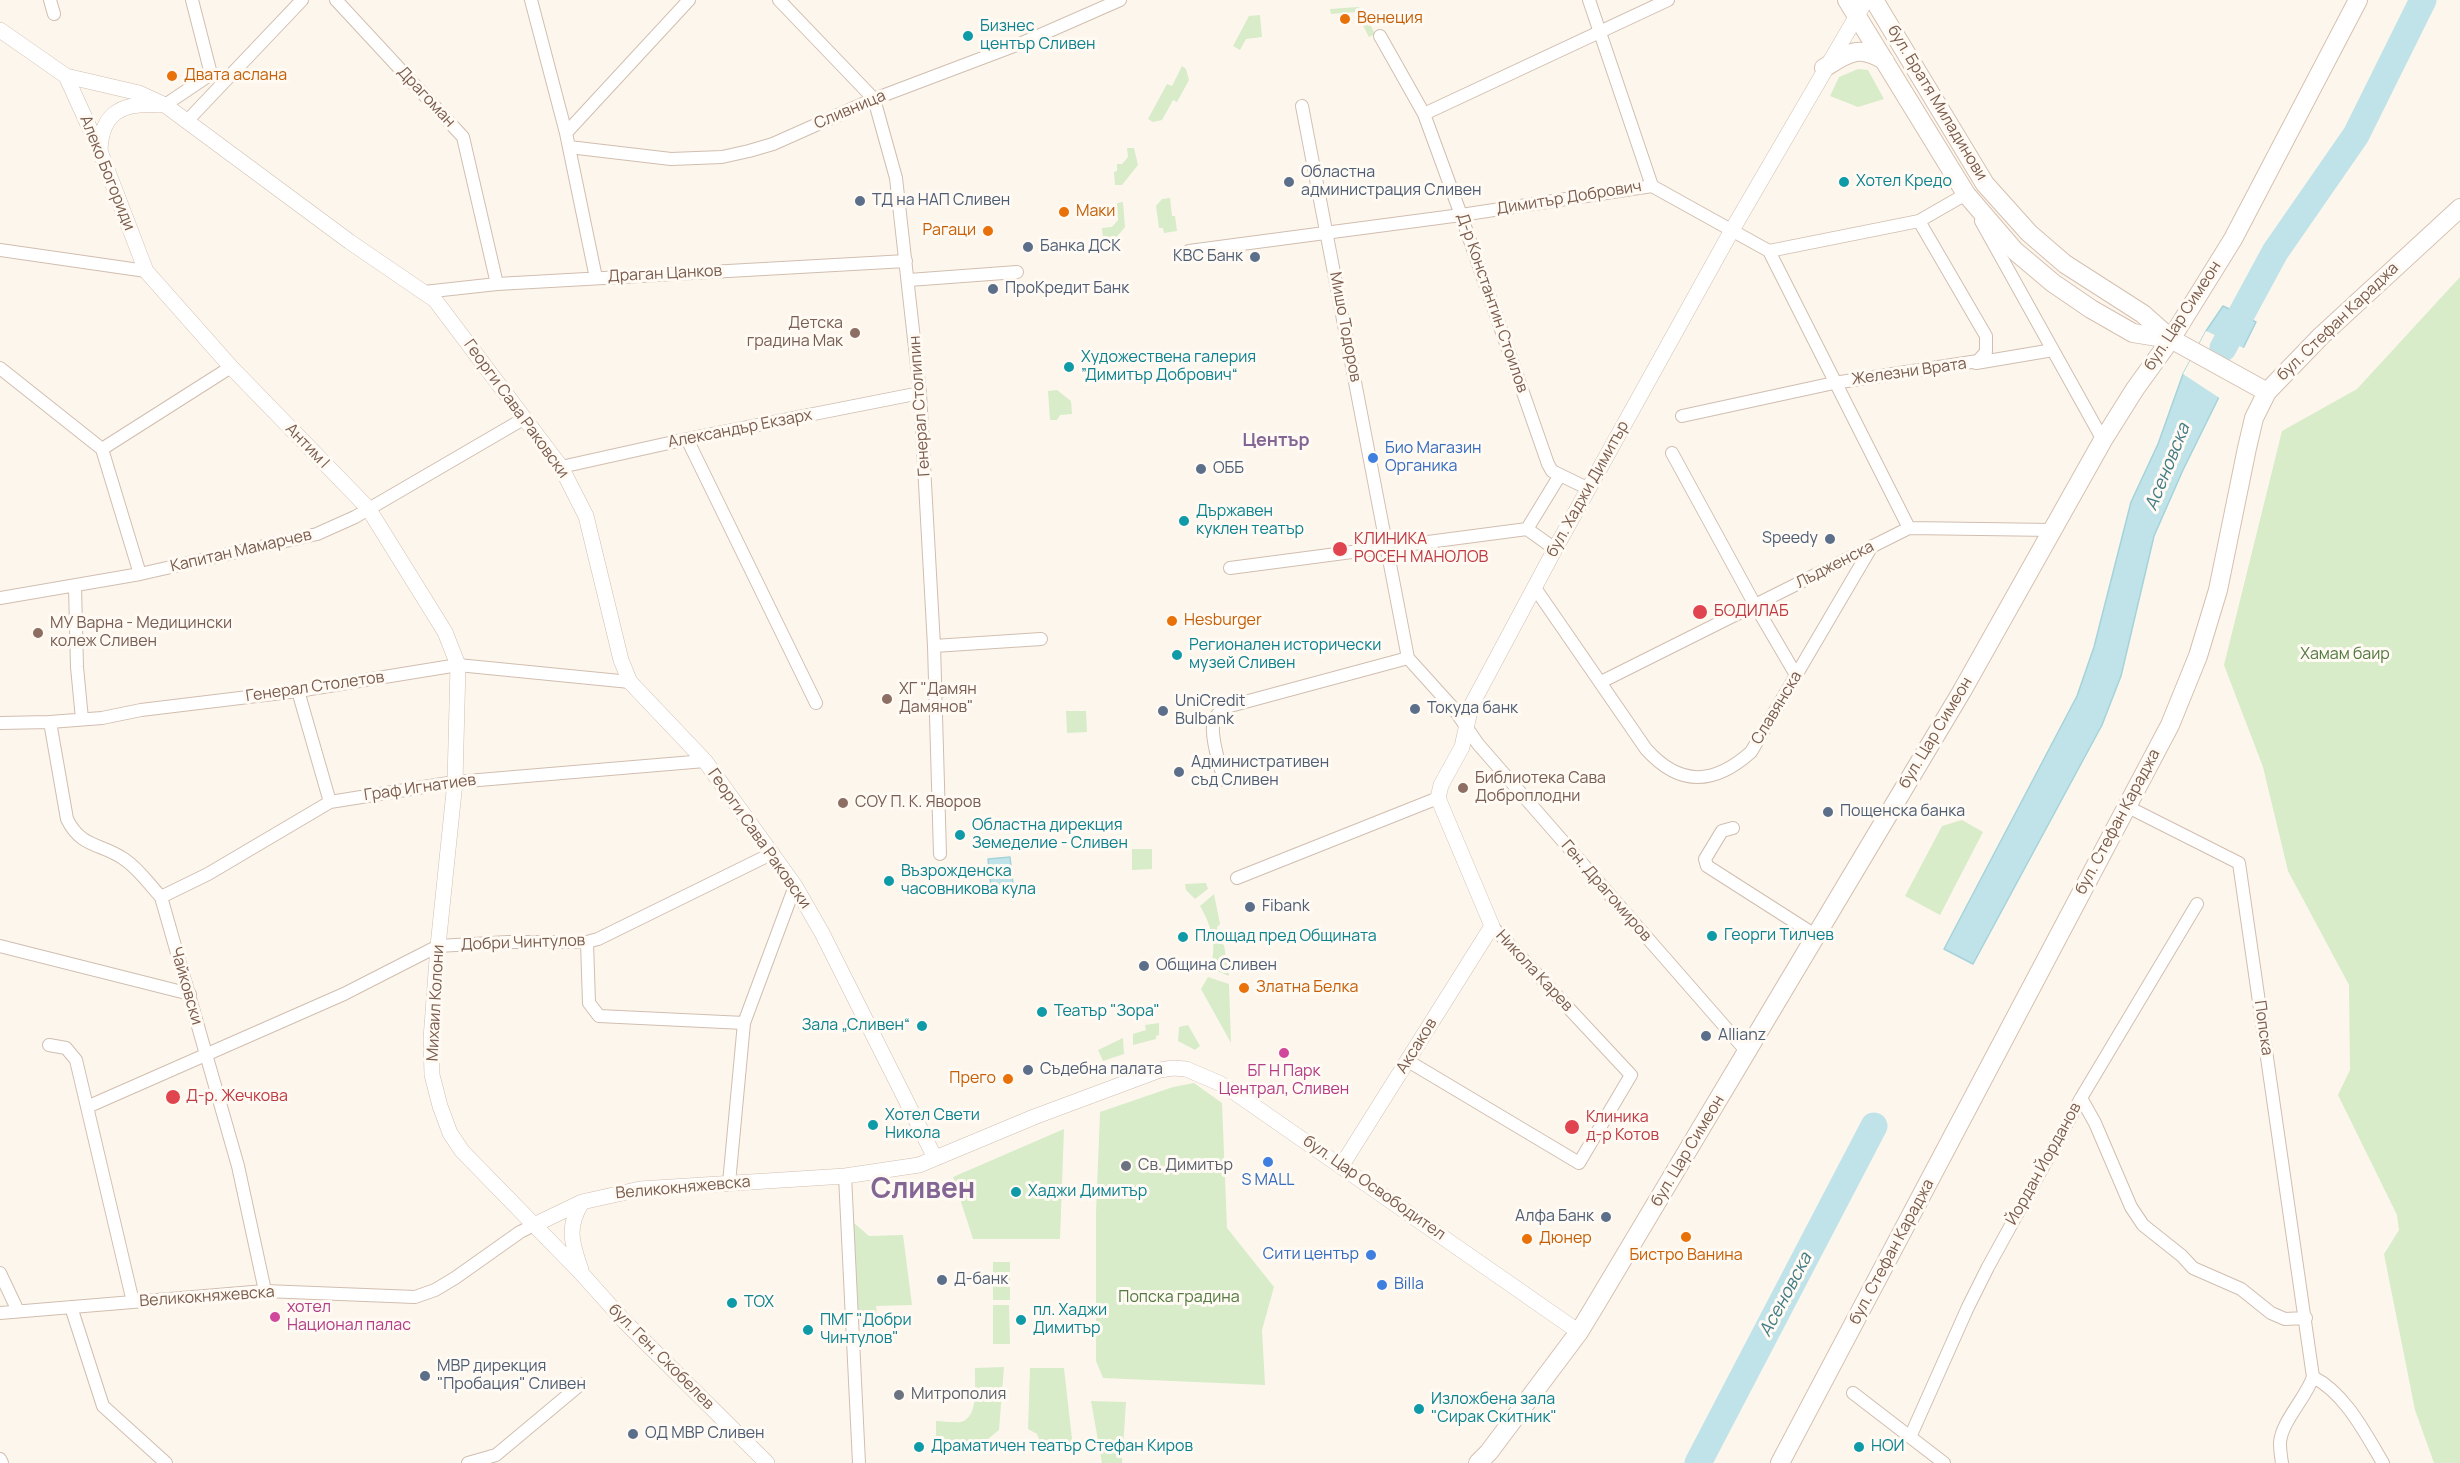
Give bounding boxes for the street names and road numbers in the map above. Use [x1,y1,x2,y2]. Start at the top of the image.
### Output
street label: бул. Братя Миладинови [1883,22,1991,184]
street label: Драгоман [393,63,459,131]
street label: Сливница [811,86,889,134]
street label: Алеко Богориди [75,113,139,233]
street label: Димитър Добрович [1495,177,1643,219]
street label: Д-р Константин Стоилов [1452,211,1532,395]
street label: бул. Цар Симеон [2140,258,2226,374]
street label: бул. Стефан Караджа [2273,259,2403,385]
street label: Драган Цанков [607,261,723,287]
street label: Мишо Тодоров [1325,270,1365,384]
street label: Генерал Столипин [906,335,934,477]
street label: Георги Сава Раковски [459,336,573,482]
street label: Железни Врата [1850,354,1968,390]
street label: Александър Екзарх [666,406,814,452]
street label: бул. Хаджи Димитър [1543,418,1633,560]
street label: Антим I [281,420,333,472]
street label: Капитан Мамарчев [169,525,313,577]
street label: Лъдженска [1793,537,1877,593]
street label: Генерал Столетов [245,668,385,706]
street label: Славянска [1748,668,1806,748]
street label: бул. Цар Симеон [1895,674,1977,792]
street label: бул. Стефан Караджа [2072,746,2164,898]
street label: Георги Сава Раковски [703,765,815,913]
street label: Граф Игнатиев [363,771,477,805]
street label: Ген. Драгомиров [1557,836,1655,946]
street label: Никола Карев [1491,926,1577,1016]
street label: Добри Чинтулов [460,931,586,955]
street label: Михаил Колони [423,944,449,1062]
street label: Чайковски [166,945,206,1027]
street label: Попска [2250,999,2276,1057]
street label: Аксаков [1393,1015,1441,1077]
street label: бул. Цар Симеон [1647,1092,1729,1210]
street label: Йордан Йорданов [2002,1100,2086,1228]
street label: бул. Цар Освободител [1299,1132,1449,1244]
street label: Великокняжевска [615,1173,751,1203]
street label: бул. Стефан Караджа [1846,1176,1938,1328]
street label: Великокняжевска [139,1283,275,1311]
street label: бул. Ген. Скобелев [604,1300,718,1414]

